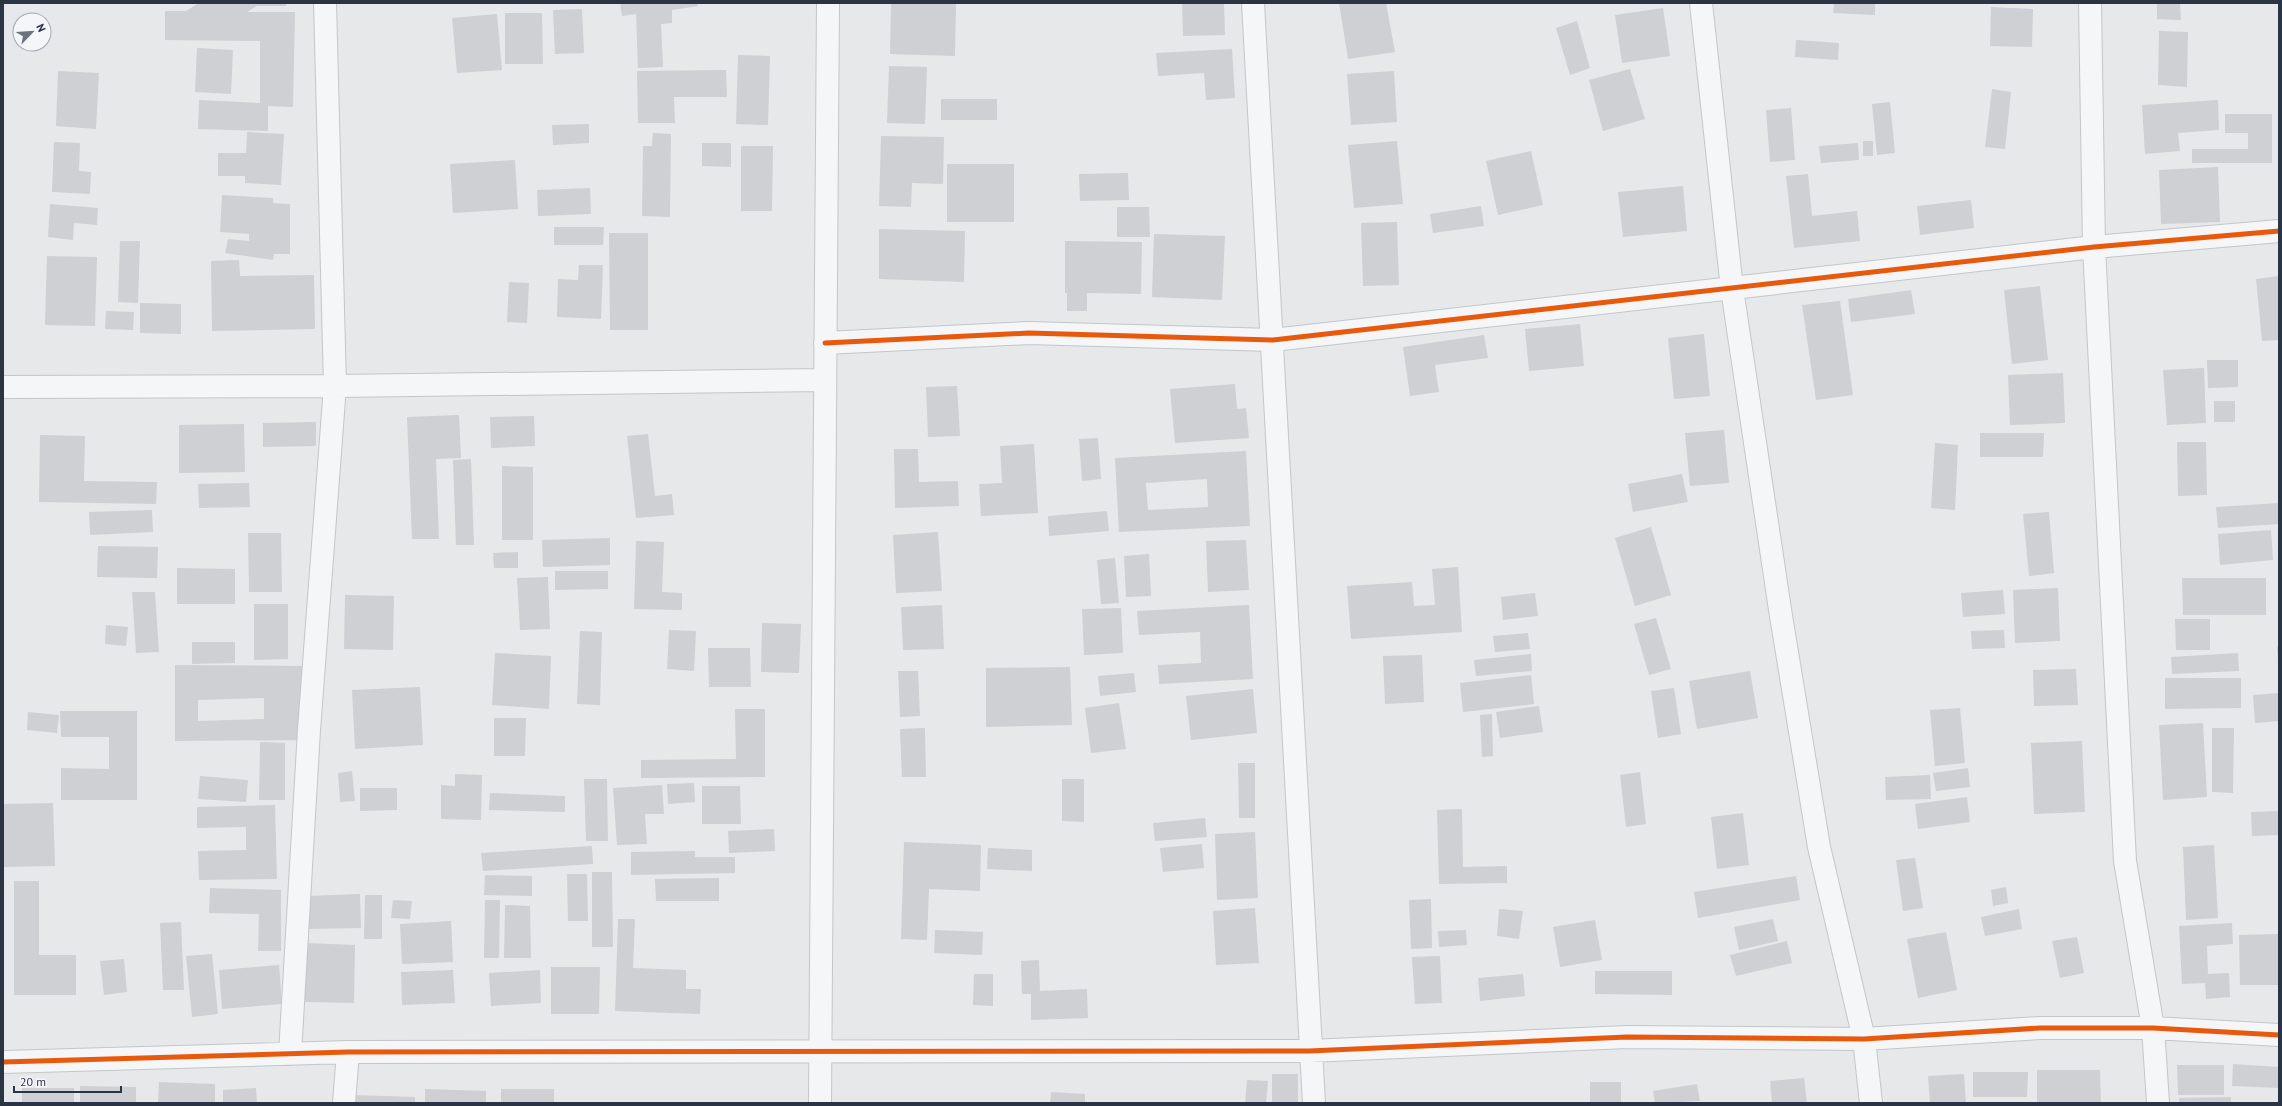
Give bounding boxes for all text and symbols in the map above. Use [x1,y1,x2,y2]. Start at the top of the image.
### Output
north arrow [12,12,52,52]
text: N [33,22,49,34]
scale bar [14,1068,121,1094]
text: 20 m [20,1074,46,1089]

